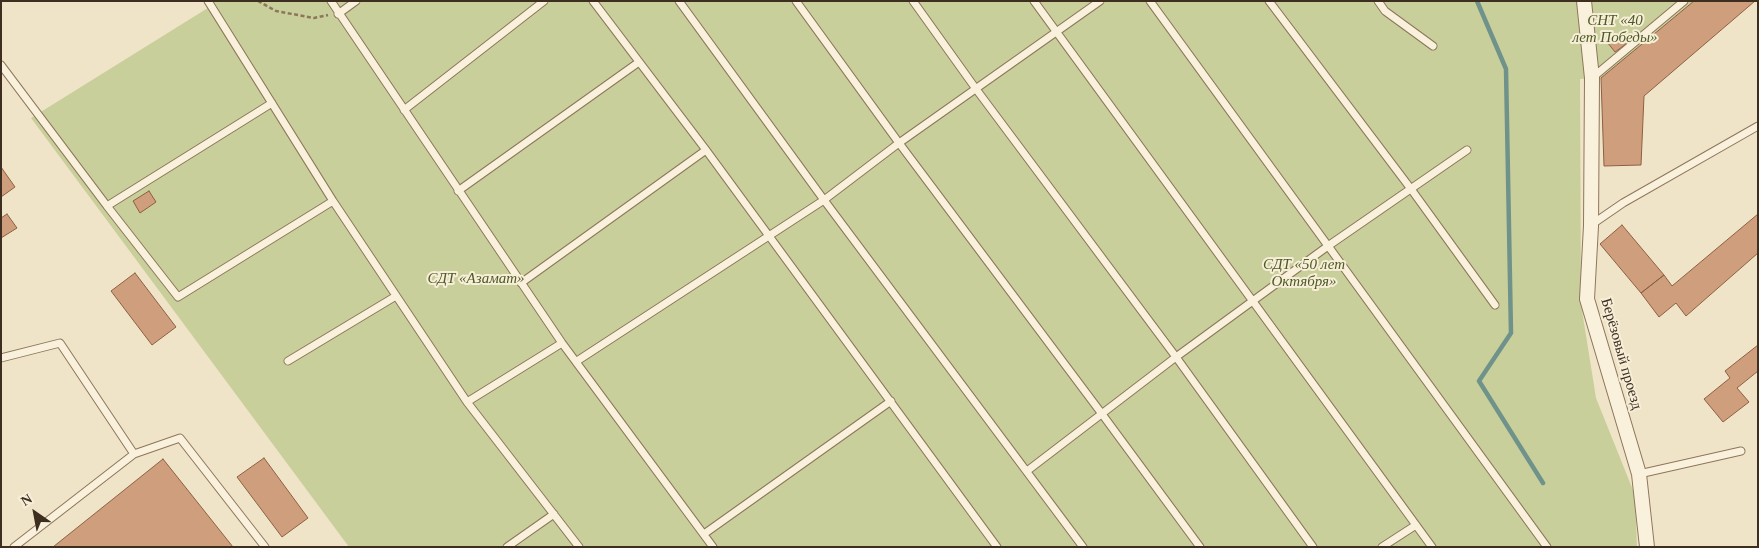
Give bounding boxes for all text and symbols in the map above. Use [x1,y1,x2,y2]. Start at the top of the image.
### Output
park label: СНТ «40 лет Победы» [1572,12,1658,47]
park label: СДТ «50 лет Октября» [1263,256,1345,291]
park label: СДТ «Азамат» [427,270,525,288]
street label: Берёзовый проезд [1596,296,1646,412]
north arrow [10,488,60,538]
text: N [18,491,35,509]

